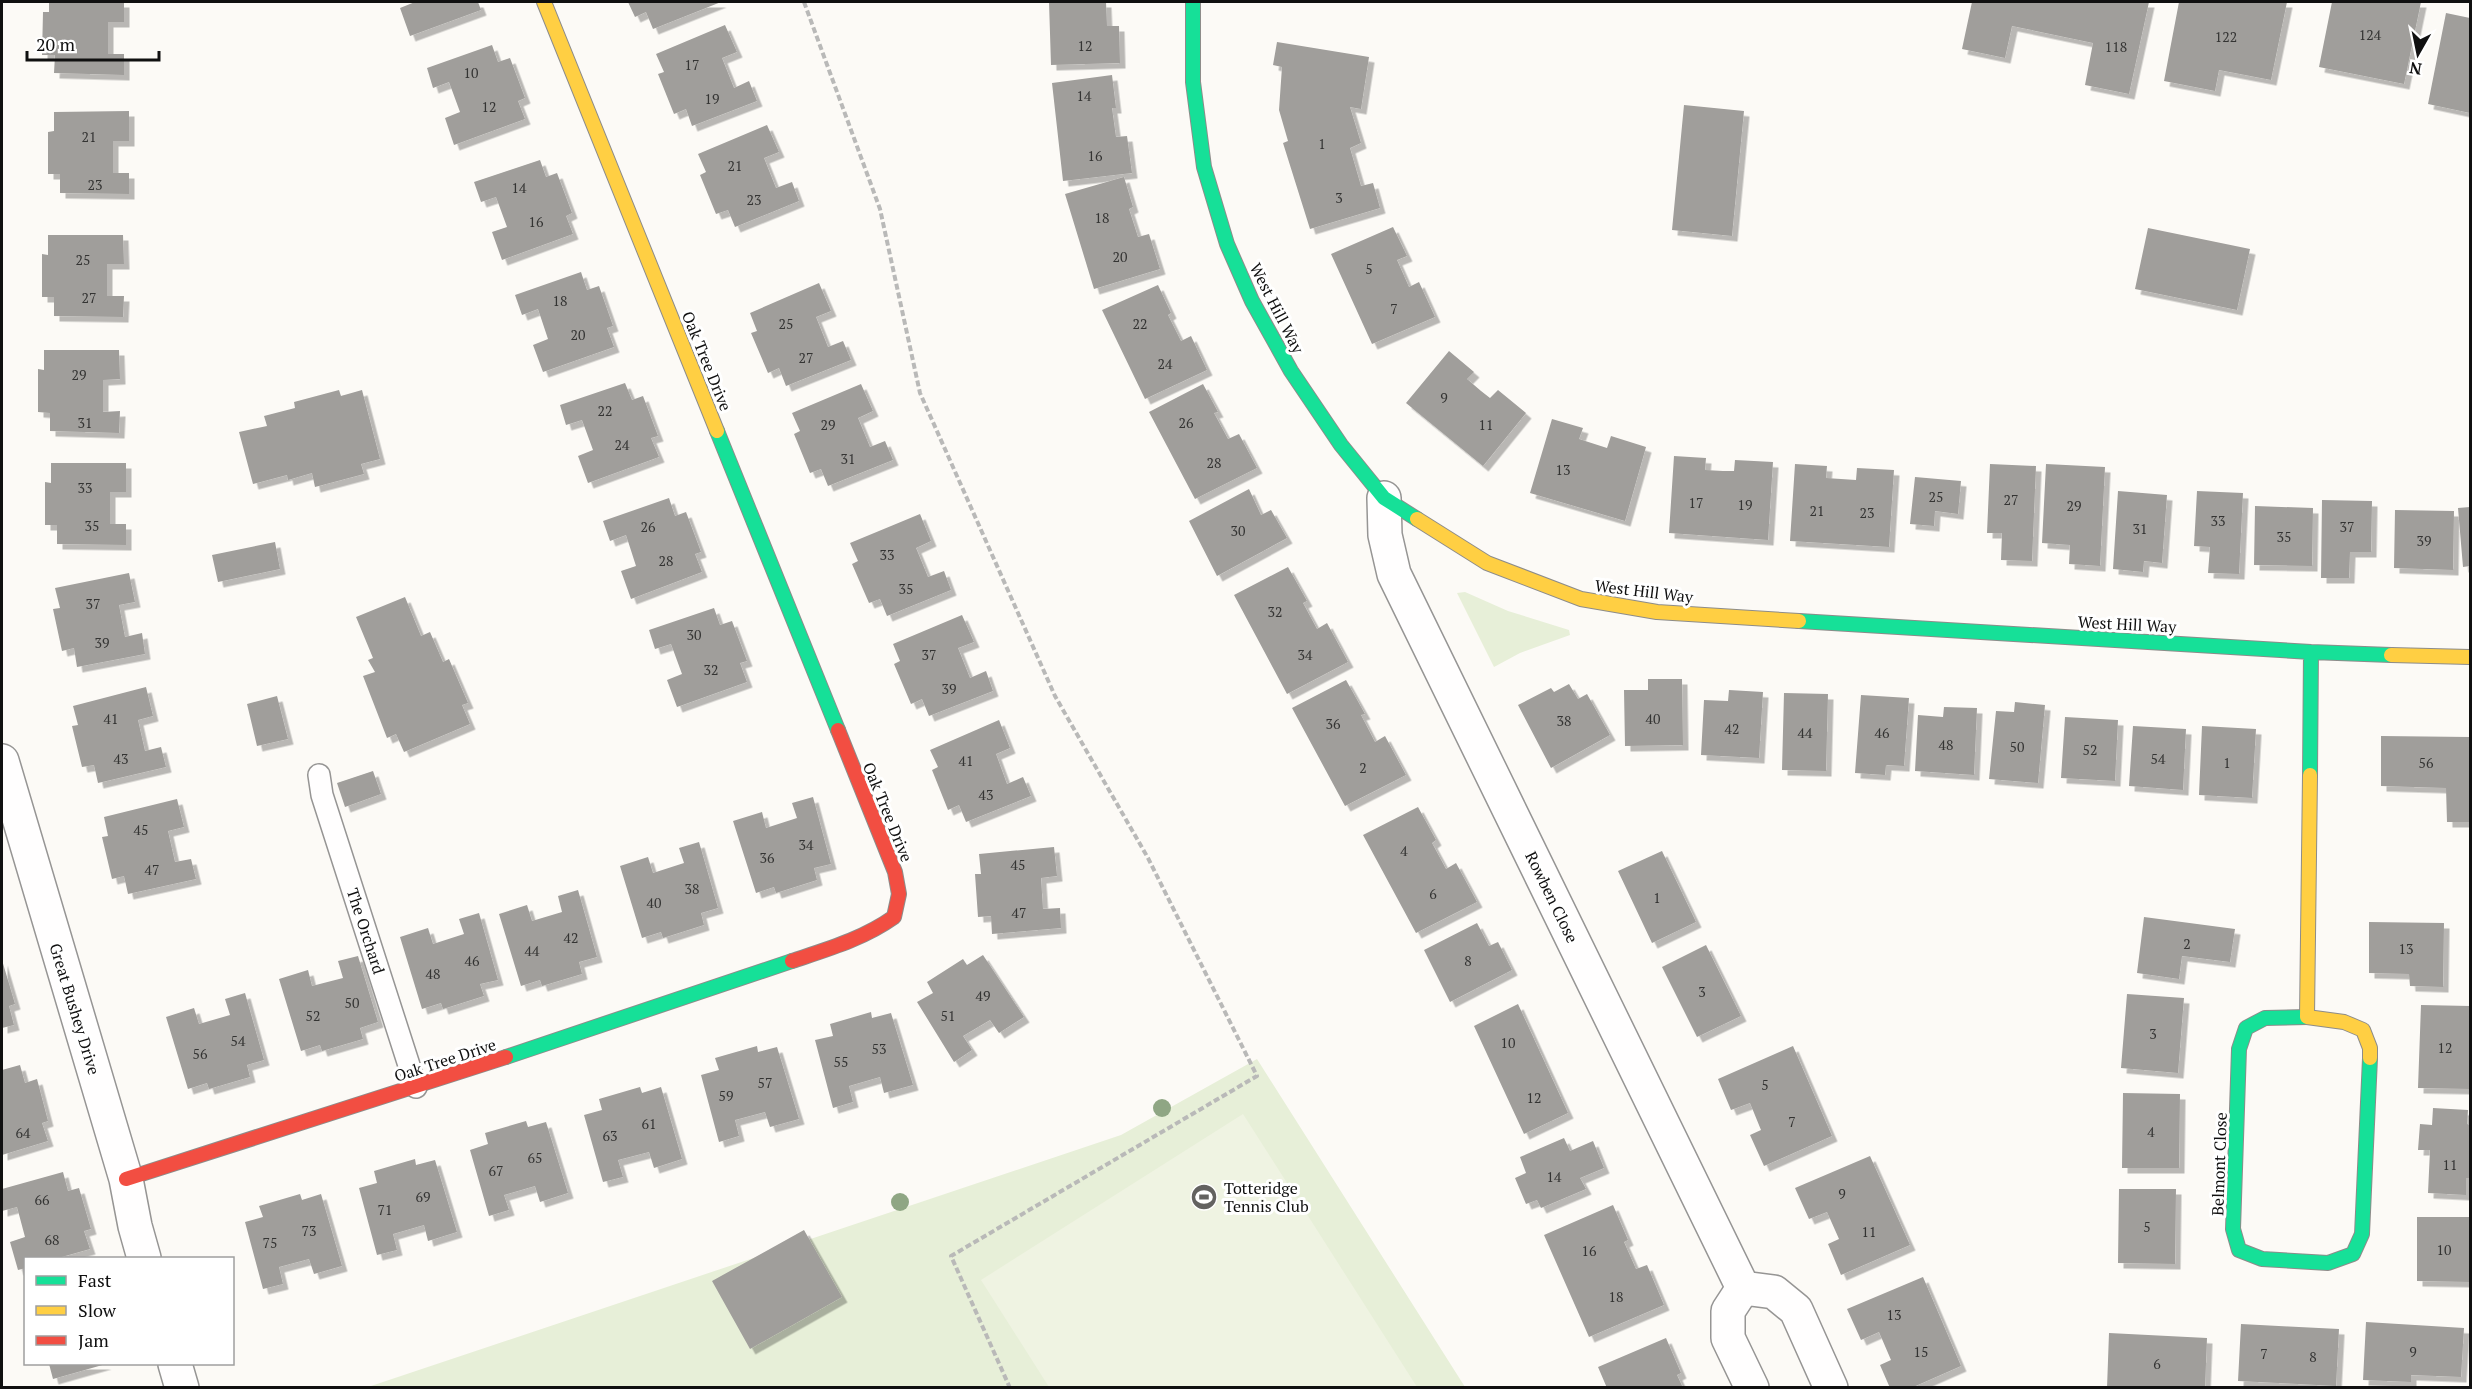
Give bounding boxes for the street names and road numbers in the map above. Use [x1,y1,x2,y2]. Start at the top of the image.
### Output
street label: West Hill Way [1245,259,1310,358]
street label: Oak Tree Drive [677,308,737,414]
street label: West Hill Way [1594,574,1695,608]
street label: West Hill Way [2077,610,2178,638]
street label: Oak Tree Drive [858,759,918,865]
street label: Rowben Close [1520,848,1584,946]
street label: The Orchard [342,885,390,977]
street label: Great Bushey Drive [45,941,105,1077]
street label: Oak Tree Drive [391,1033,499,1087]
street label: Belmont Close [2206,1112,2232,1216]

